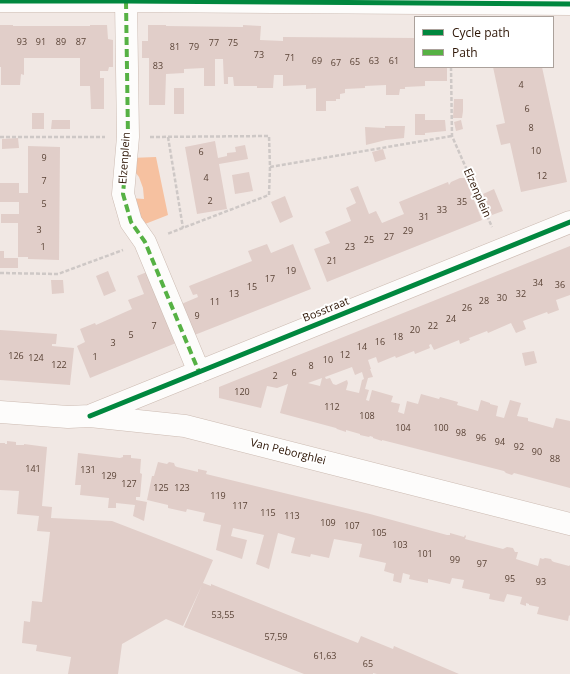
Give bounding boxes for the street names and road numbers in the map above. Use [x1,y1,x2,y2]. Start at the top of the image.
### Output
street label: Elzenplein [117,132,133,184]
street label: Elzenplein [460,166,494,220]
street label: Bosstraat [301,295,351,325]
street label: Van Peborghlei [249,436,327,468]

